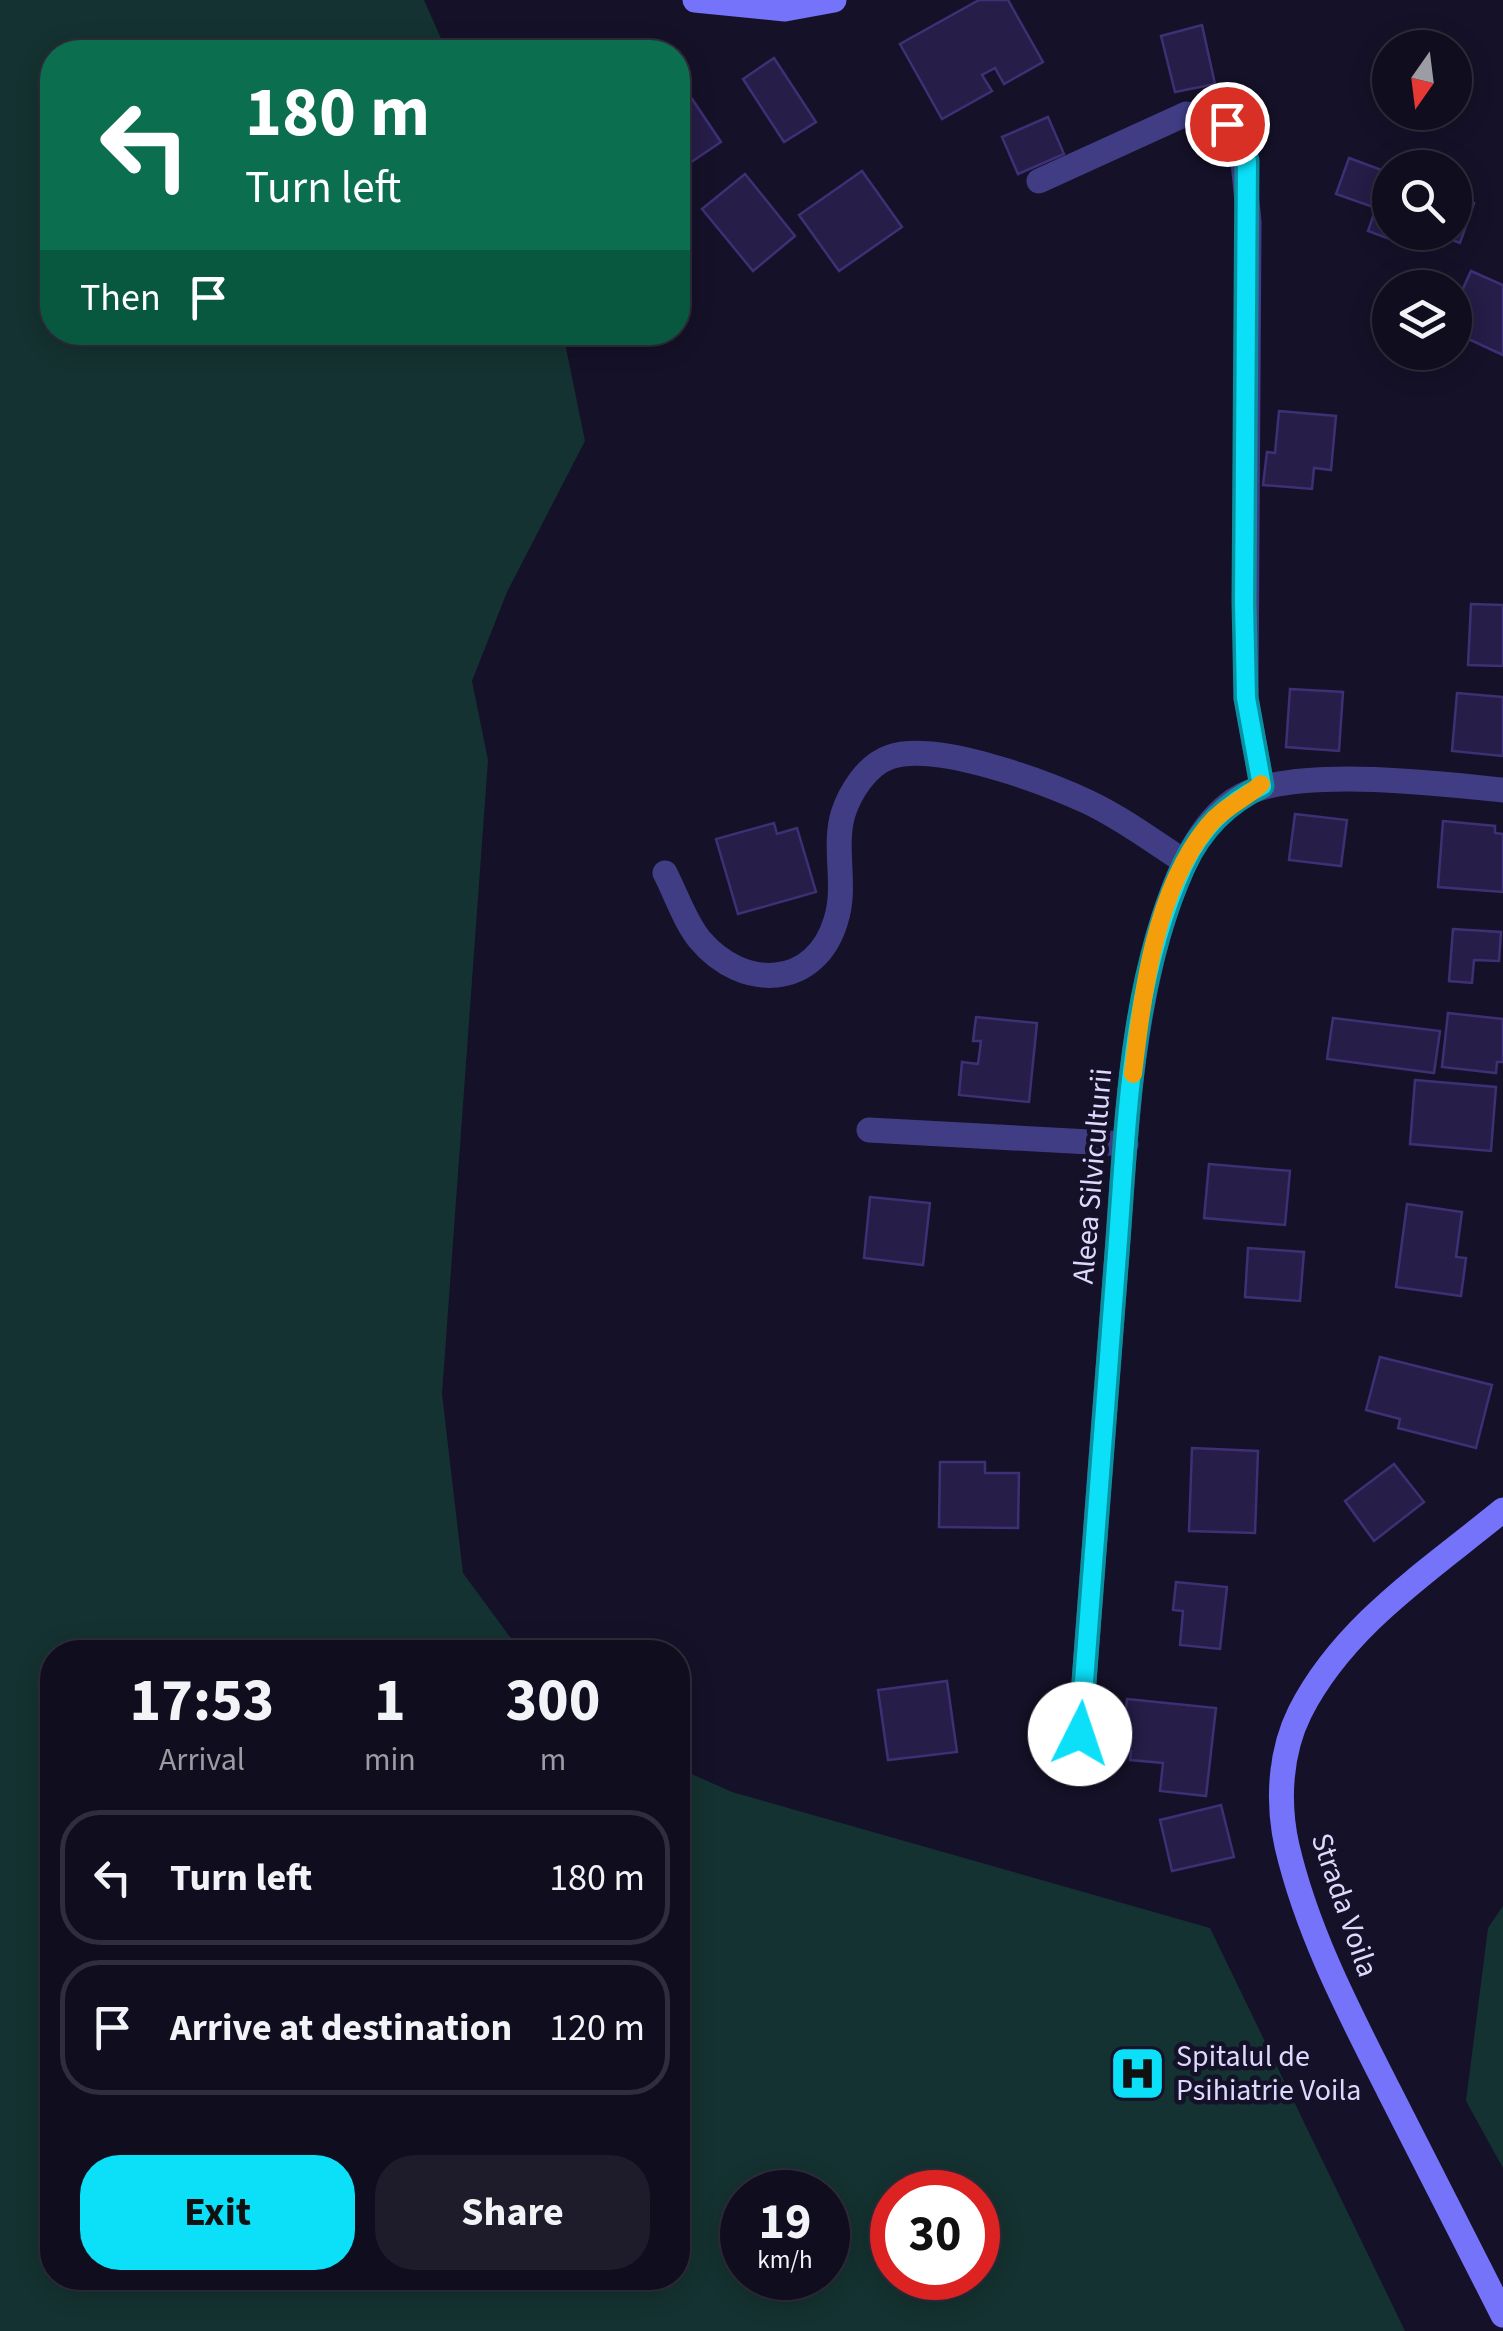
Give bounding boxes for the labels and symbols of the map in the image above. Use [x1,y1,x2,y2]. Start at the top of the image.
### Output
north arrow [1372,30,1472,130]
pin [1185,82,1270,167]
street label: Aleea Silviculturii [1062,1067,1123,1286]
position arrow [1028,1682,1132,1786]
street label: Strada Voila [1300,1828,1389,1983]
place label: Spitalul de Psihiatrie Voila [1176,2035,1361,2112]
hospital icon: Spitalul de Psihiatrie Voila [1107,2043,1167,2103]
speed limit sign: 30 [870,2170,1000,2300]

